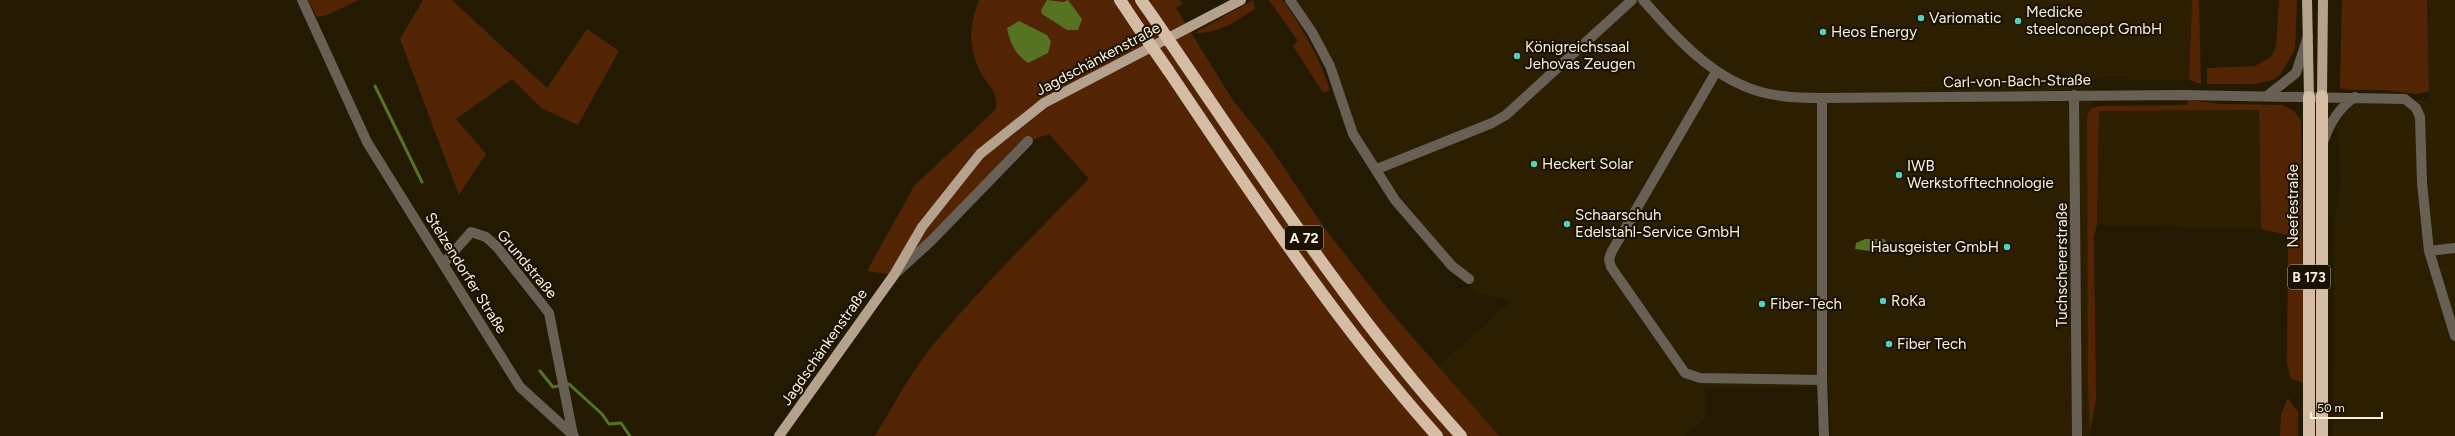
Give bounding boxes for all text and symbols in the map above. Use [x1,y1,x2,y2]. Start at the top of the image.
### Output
place label: Medicke steelconcept GmbH [2026,3,2162,38]
place label: Variomatic [1929,9,2001,27]
marker: Variomatic [1916,13,1926,23]
marker: Medicke steelconcept GmbH [2013,16,2023,26]
street label: Jagdschänkenstraße [1033,19,1163,99]
place label: Heos Energy [1831,23,1917,41]
marker: Heos Energy [1818,27,1828,37]
place label: Königreichssaal Jehovas Zeugen [1525,38,1635,73]
marker: Königreichssaal Jehovas Zeugen [1512,51,1522,61]
street label: Carl-von-Bach-Straße [1943,71,2091,91]
place label: Heckert Solar [1542,155,1633,173]
place label: IWB Werkstofftechnologie [1907,157,2054,192]
marker: Heckert Solar [1529,159,1539,169]
street label: Neefestraße [2284,164,2302,248]
marker: IWB Werkstofftechnologie [1894,170,1904,180]
street label: Tuchschererstraße [2053,203,2071,327]
place label: Schaarschuh Edelstahl-Service GmbH [1575,206,1740,241]
street label: Stelzendorfer Straße [421,209,511,337]
marker: Schaarschuh Edelstahl-Service GmbH [1562,219,1572,229]
street label: Grundstraße [493,226,561,302]
road number: A 72 [1285,226,1323,250]
place label: Hausgeister GmbH [1870,238,1999,256]
marker: Hausgeister GmbH [2002,242,2012,252]
road number: B 173 [2288,265,2330,289]
street label: Jagdschänkenstraße [777,285,871,409]
place label: RoKa [1891,292,1926,310]
place label: Fiber-Tech [1770,295,1842,313]
marker: RoKa [1878,296,1888,306]
marker: Fiber-Tech [1757,299,1767,309]
place label: Fiber Tech [1897,335,1966,353]
marker: Fiber Tech [1884,339,1894,349]
scale bar [2311,394,2382,420]
text: 50 m [2317,401,2345,415]

